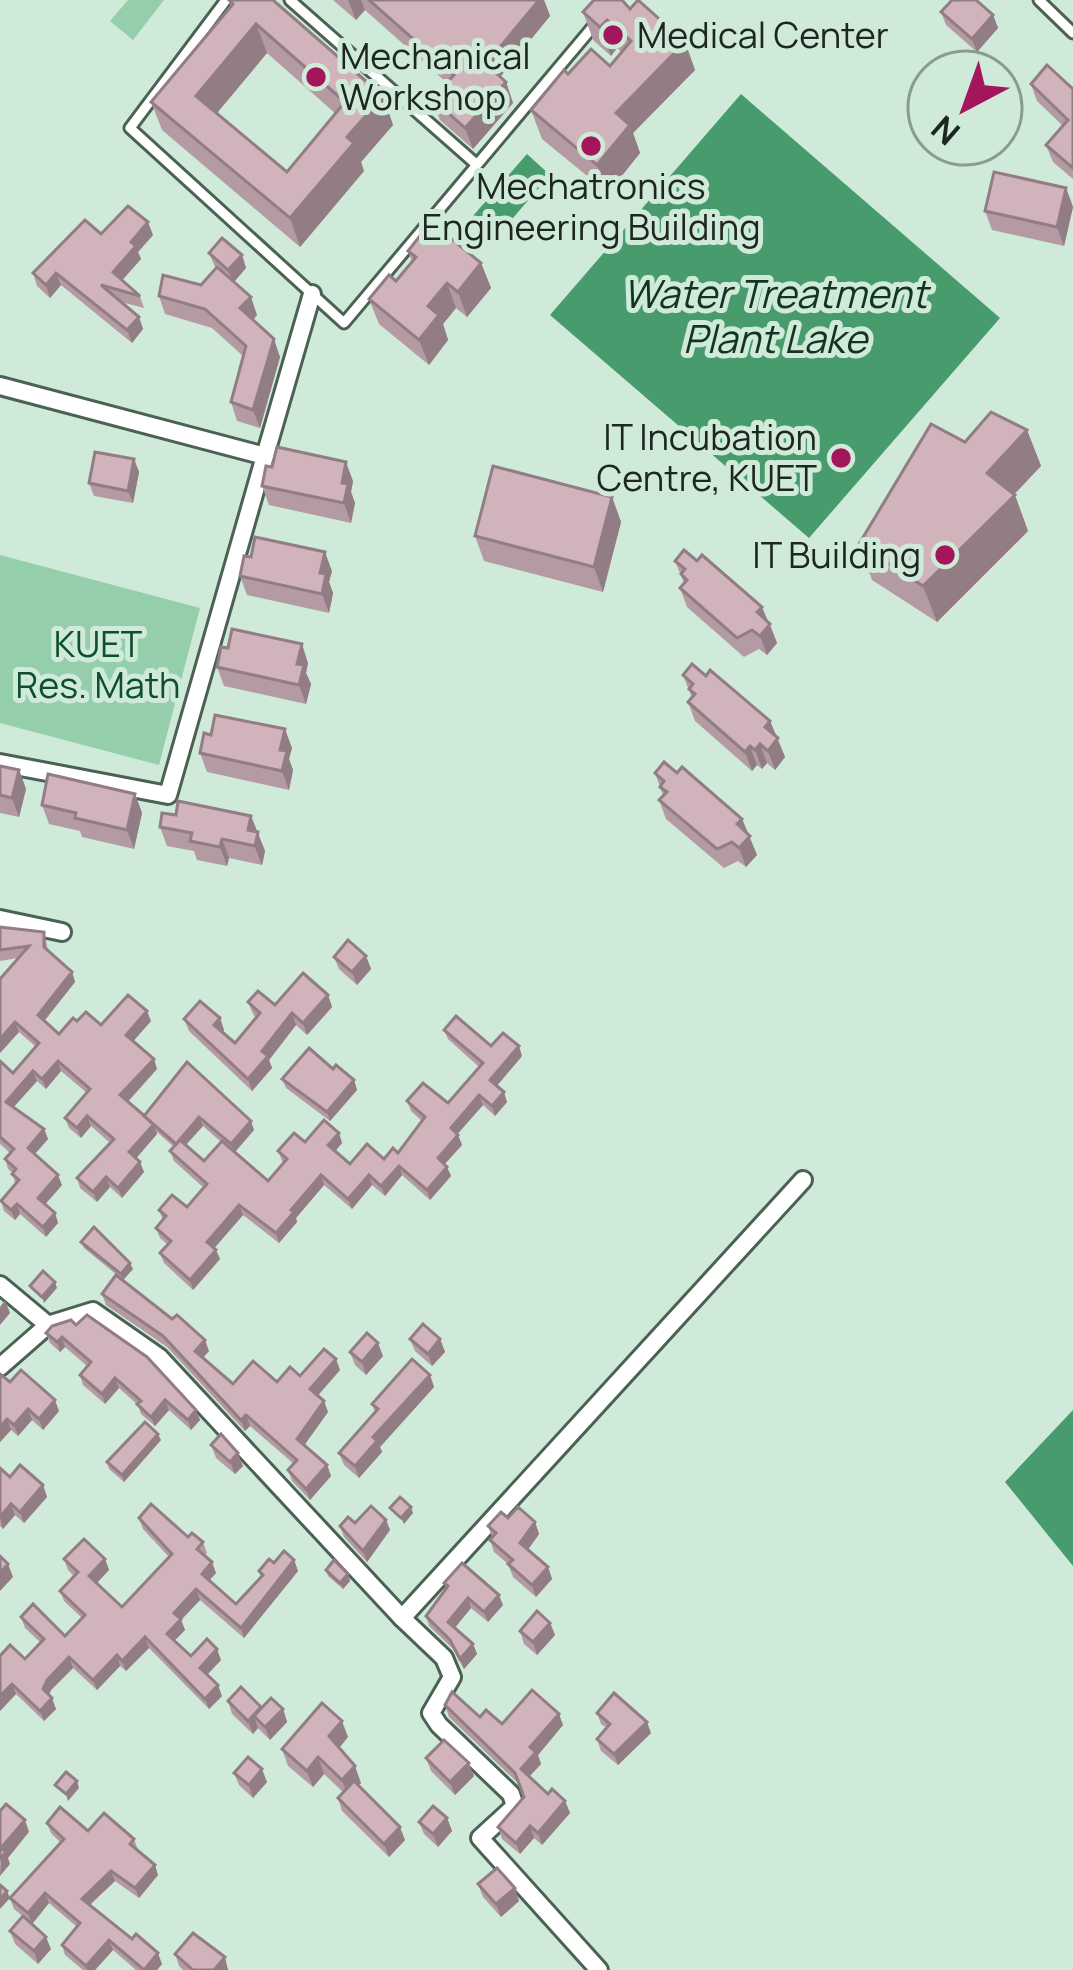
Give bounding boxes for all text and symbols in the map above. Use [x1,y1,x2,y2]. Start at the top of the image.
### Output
place label: Medical Center [637,10,889,59]
marker: Medical Center [600,22,626,48]
place label: Mechanical Workshop [340,31,531,121]
north arrow [905,48,1025,168]
marker: Mechanical Workshop [303,64,329,90]
text: N [921,106,969,156]
marker: Mechatronics Engineering Building [578,133,604,159]
place label: Mechatronics Engineering Building [422,161,760,251]
water label: Water Treatment Plant Lake [623,266,932,365]
place label: IT Incubation Centre, KUET [597,412,818,502]
marker: IT Incubation Centre, KUET [828,445,854,471]
place label: IT Building [752,530,921,579]
marker: IT Building [932,542,958,568]
park label: KUET Res. Math [15,619,181,709]

